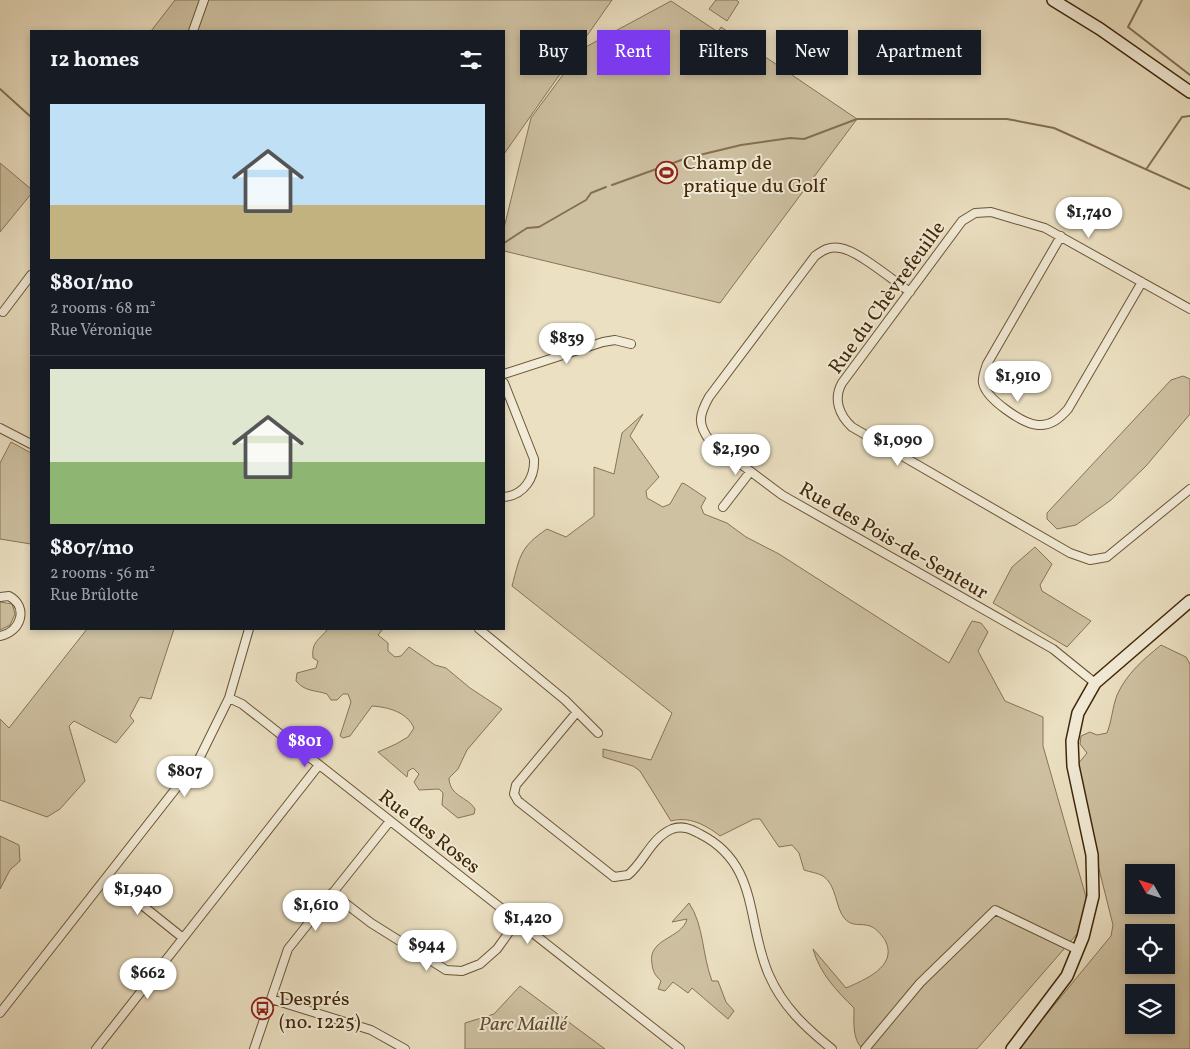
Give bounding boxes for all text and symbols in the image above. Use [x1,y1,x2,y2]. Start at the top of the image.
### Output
chip: Buy [520,30,587,75]
chip: Rent [597,30,670,75]
chip: Filters [680,30,766,75]
chip: New [776,30,848,75]
chip: Apartment [858,30,981,75]
text: 12 homes [50,46,139,75]
icon: filters [457,46,485,74]
icon: home [223,136,313,226]
place label: Champ de pratique du Golf [683,150,828,201]
sports icon: Champ de pratique du Golf [655,161,679,185]
pin: $1,740 [1048,196,1130,239]
text: $1,740 [1066,202,1112,224]
street label: Rue du Chèvrefeuille [823,216,953,380]
text: $801/mo [50,269,133,298]
text: 2 rooms · 68 m² [50,298,156,320]
text: Rue Véronique [50,320,152,342]
pin: $839 [537,322,597,365]
text: $839 [550,328,584,350]
pin: $1,910 [977,360,1059,403]
text: $1,910 [995,366,1041,388]
icon: home [223,402,313,492]
pin: $1,090 [857,424,939,467]
text: $1,090 [874,430,922,452]
pin: $2,190 [695,434,777,476]
text: $2,190 [712,439,760,461]
street label: Rue des Pois-de-Senteur [793,476,993,607]
text: $807/mo [50,534,134,563]
text: 2 rooms · 56 m² [50,563,155,585]
text: Rue Brûlotte [50,585,138,607]
pin: $801 [275,726,335,768]
text: $801 [288,731,322,753]
pin: $807 [155,756,215,798]
text: $807 [167,761,203,783]
street label: Rue des Roses [372,784,486,881]
north arrow [1125,864,1175,914]
map controls [1125,864,1175,1034]
pin: $1,940 [97,874,179,916]
text: $1,940 [114,879,162,901]
pin: $1,610 [275,890,357,932]
text: $1,610 [293,895,339,917]
pin: $1,420 [487,902,569,945]
text: $1,420 [504,908,552,930]
button: locate [1125,924,1175,974]
pin: $944 [397,930,457,972]
text: $944 [409,935,445,957]
pin: $662 [118,958,178,1000]
text: $662 [131,963,165,985]
button: layers [1125,984,1175,1034]
place label: Després (no. 1225) [279,986,361,1037]
bus stop icon: Després (no. 1225) [251,997,275,1021]
park label: Parc Maillé [479,1011,569,1039]

